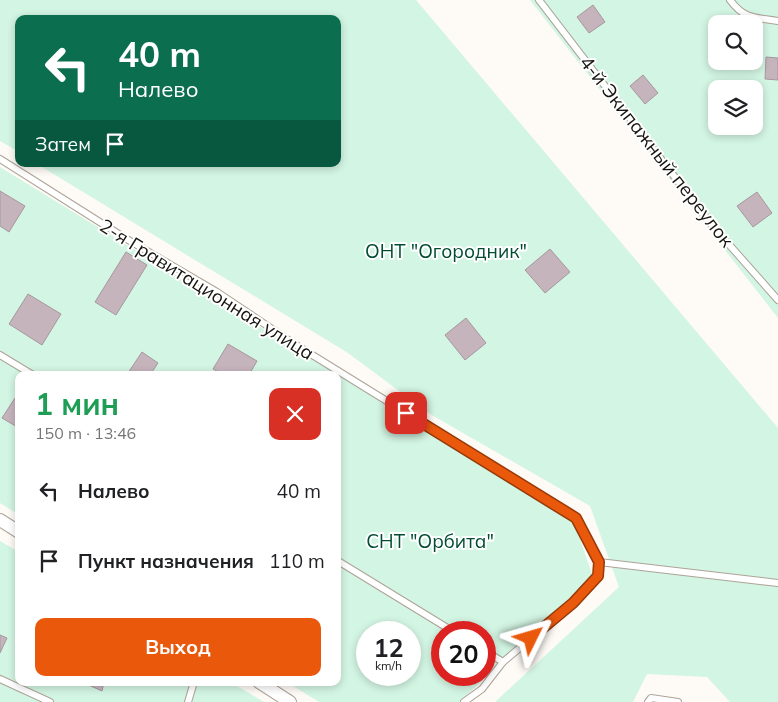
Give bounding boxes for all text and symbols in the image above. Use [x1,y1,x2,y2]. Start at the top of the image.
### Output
map controls [708,15,763,135]
button: search [708,15,763,70]
text: 40 m [118,32,201,76]
icon: left [35,35,100,100]
street label: 4-й Экипажный переулок [575,50,740,252]
text: Налево [118,75,198,103]
button: layers [708,80,763,135]
icon: arrive [101,130,129,158]
text: Затем [35,132,91,156]
street label: 2-я Гравитационная улица [95,213,319,365]
park label: ОНТ "Огородник" [365,239,527,263]
text: 1 мин [35,385,119,423]
button: close [269,388,321,440]
pin [385,392,427,434]
icon: arrive [392,399,420,427]
text: 150 m · 13:46 [35,423,136,443]
icon: left [35,477,63,505]
text: Налево [78,479,150,503]
text: 40 m [277,479,321,503]
park label: СНТ "Орбита" [366,529,494,553]
icon: arrive [35,547,63,575]
text: Пункт назначения [78,549,254,573]
text: 110 m [269,549,325,573]
position arrow [504,611,556,663]
button: Выход [35,618,321,676]
speed limit sign: 20 [431,621,496,686]
text: 12 [373,632,404,663]
text: km/h [375,658,402,673]

